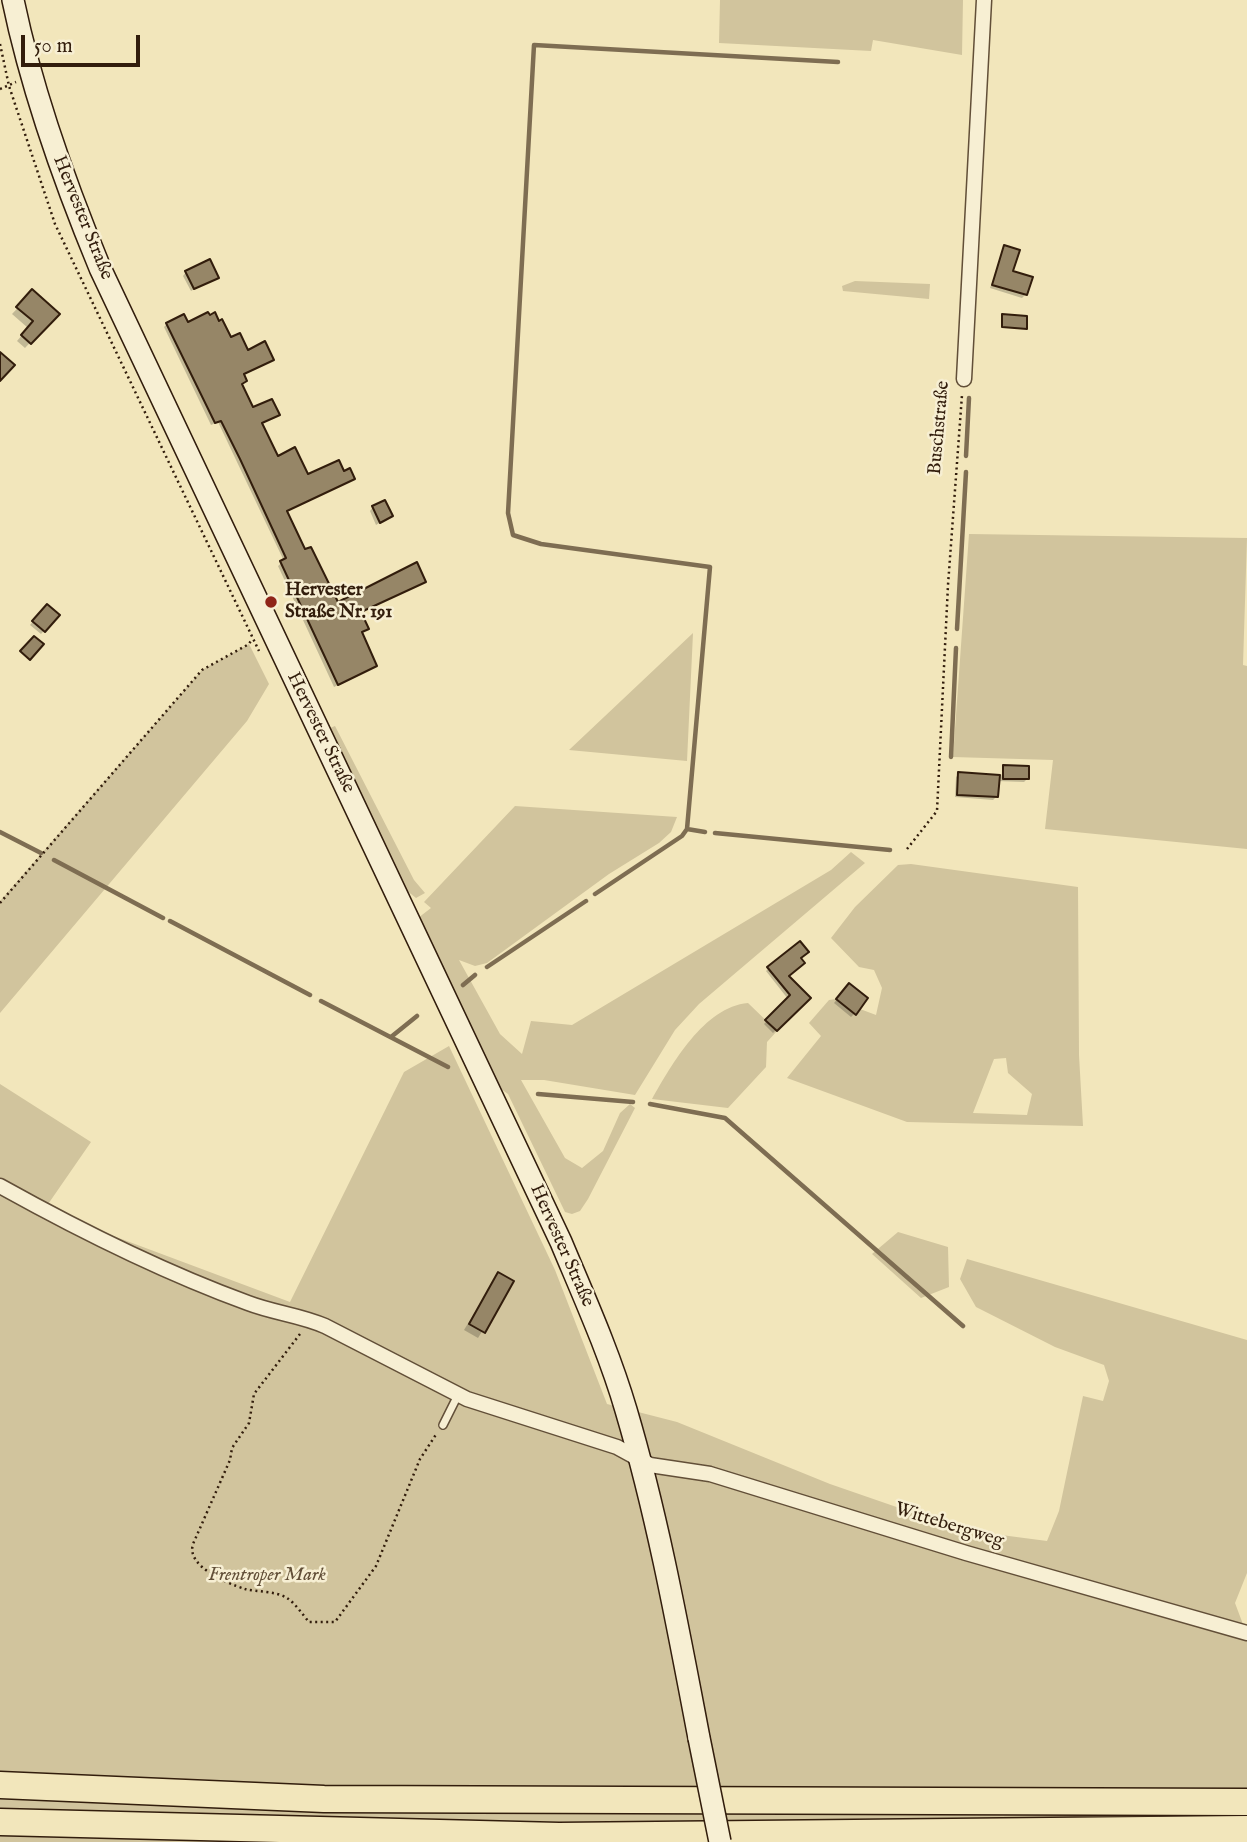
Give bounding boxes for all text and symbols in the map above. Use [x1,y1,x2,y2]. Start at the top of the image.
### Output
scale bar [24,21,144,65]
text: 50 m [34,33,73,60]
street label: Hervester Straße [47,153,117,283]
street label: Buschstraße [925,380,955,476]
place label: Hervester Straße Nr. 191 [285,580,392,624]
marker: Hervester Straße Nr. 191 [263,594,279,610]
street label: Hervester Straße [281,669,359,797]
street label: Hervester Straße [524,1181,598,1311]
street label: Wittebergweg [892,1499,1006,1553]
park label: Frentroper Mark [208,1565,326,1587]

